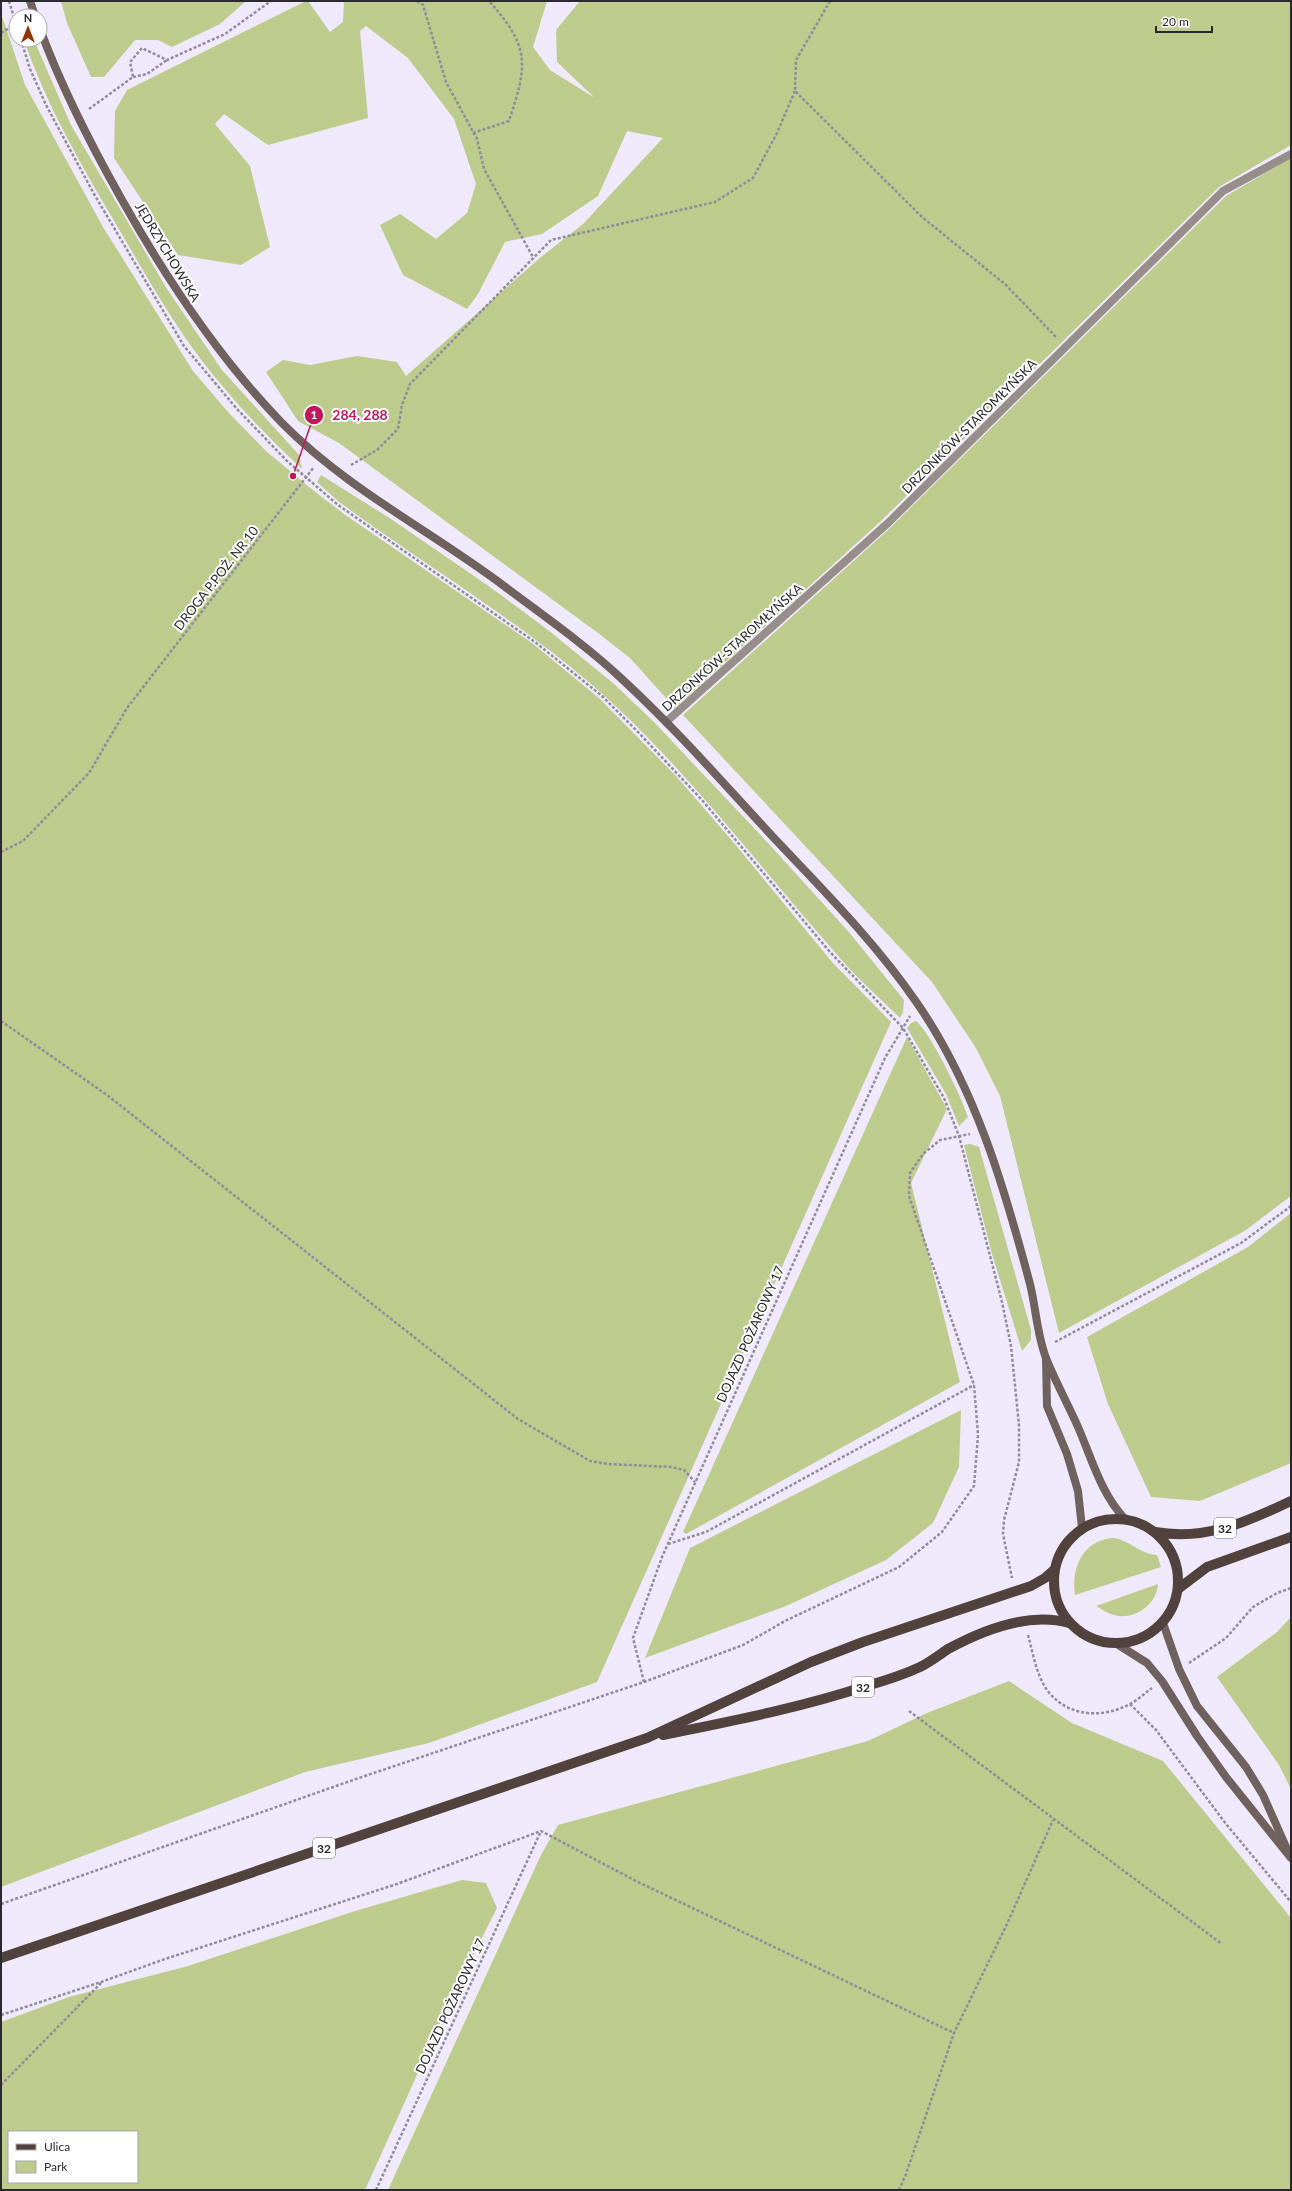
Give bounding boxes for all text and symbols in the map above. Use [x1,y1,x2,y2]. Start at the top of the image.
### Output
north arrow [8,8,48,48]
scale bar [1156,8,1212,34]
text: N [24,11,32,24]
text: 20 m [1162,14,1189,29]
street label: JĘDRZYCHOWSKA [132,199,204,305]
street label: DRZONKÓW-STAROMŁYŃSKA [898,355,1040,497]
callout: 284, 288 [304,402,395,428]
text: 284, 288 [332,406,388,423]
text: 1 [311,407,318,422]
street label: DROGA P.POŻ. NR 10 [170,522,262,633]
street label: DRZONKÓW-STAROMŁYŃSKA [658,579,806,714]
street label: DOJAZD POŻAROWY 17 [713,1263,787,1405]
road number: 32 [1214,1518,1236,1538]
road number: 32 [852,1677,874,1697]
road number: 32 [313,1838,335,1858]
street label: DOJAZD POŻAROWY 17 [412,1935,489,2076]
legend [8,2131,138,2183]
text: Ulica [44,2139,70,2154]
text: Park [44,2159,68,2174]

